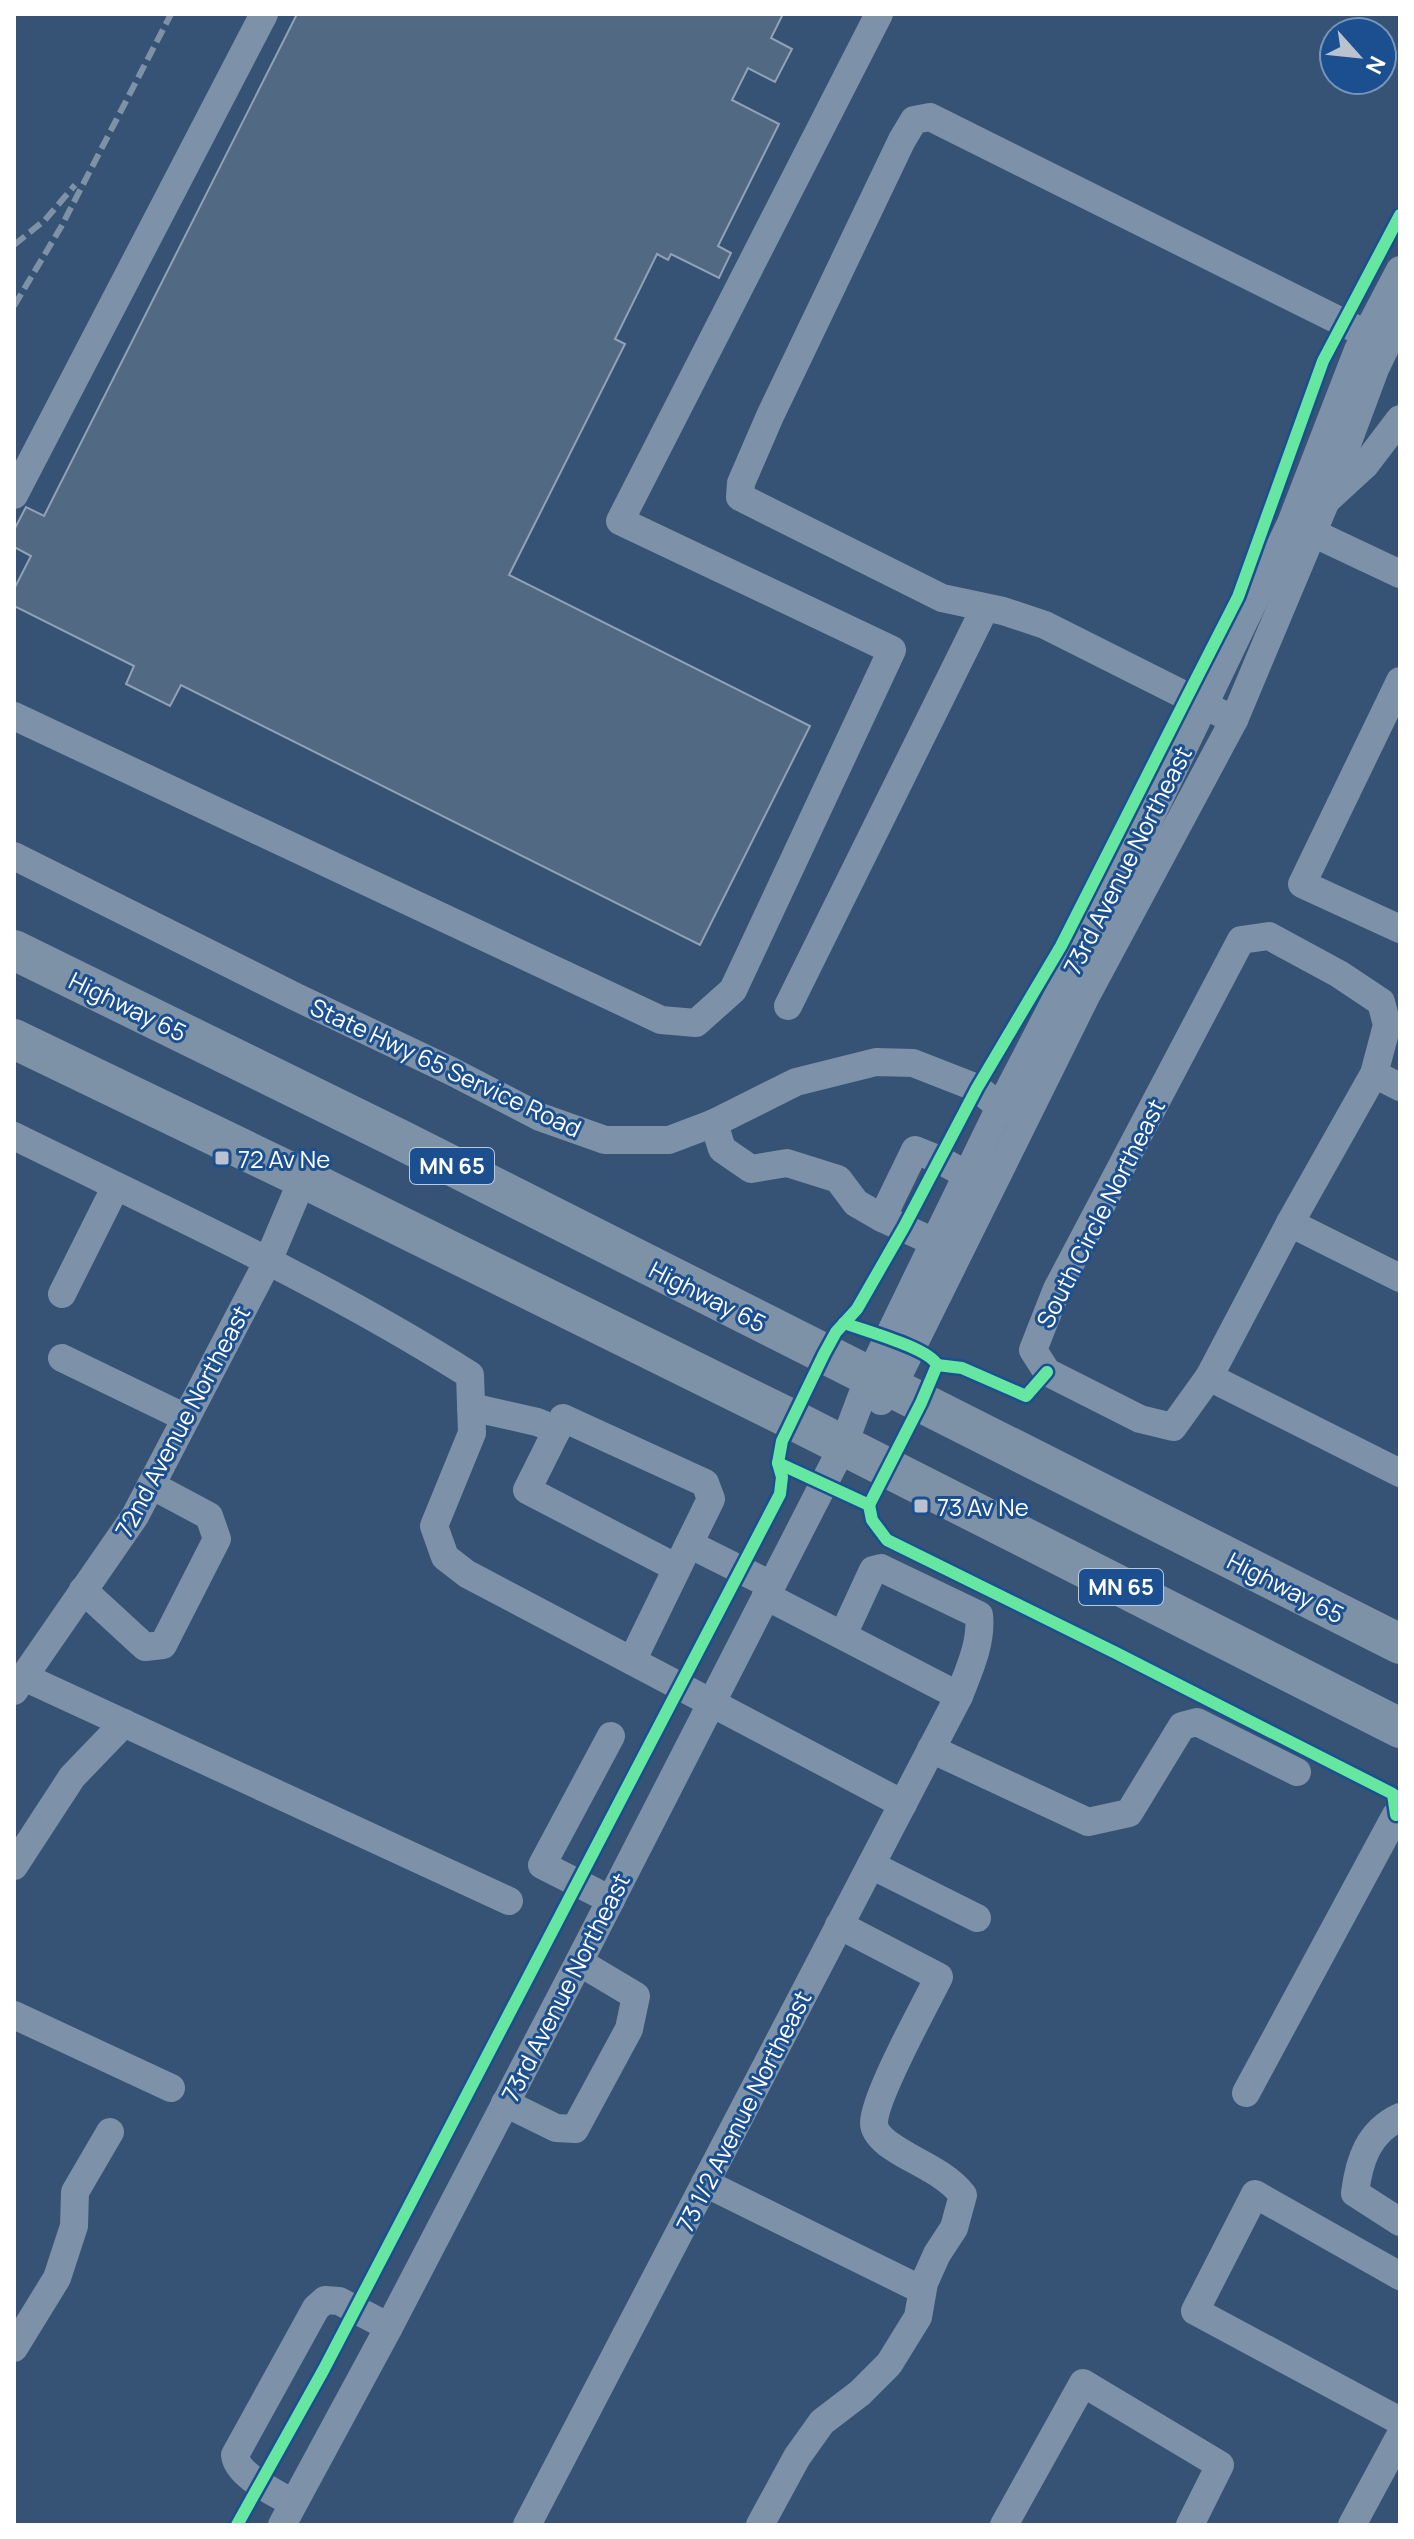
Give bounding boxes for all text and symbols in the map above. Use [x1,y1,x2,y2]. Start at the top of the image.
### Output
north arrow [1318,16,1398,96]
text: N [1359,51,1393,79]
street label: 73rd Avenue Northeast [1055,740,1199,980]
street label: Highway 65 [64,963,192,1049]
street label: State Hwy 65 Service Road [305,990,587,1144]
street label: South Circle Northeast [1028,1093,1172,1333]
place label: 72 Av Ne [238,1142,330,1175]
road number: MN 65 [410,1148,494,1184]
marker: 72 Av Ne [213,1149,231,1167]
street label: Highway 65 [644,1252,772,1340]
street label: 72nd Avenue Northeast [107,1299,257,1543]
place label: 73 Av Ne [937,1490,1029,1523]
marker: 73 Av Ne [912,1497,930,1515]
street label: Highway 65 [1222,1543,1350,1631]
road number: MN 65 [1079,1569,1163,1605]
street label: 73rd Avenue Northeast [493,1867,637,2107]
street label: 73 1/2 Avenue Northeast [668,1985,818,2237]

